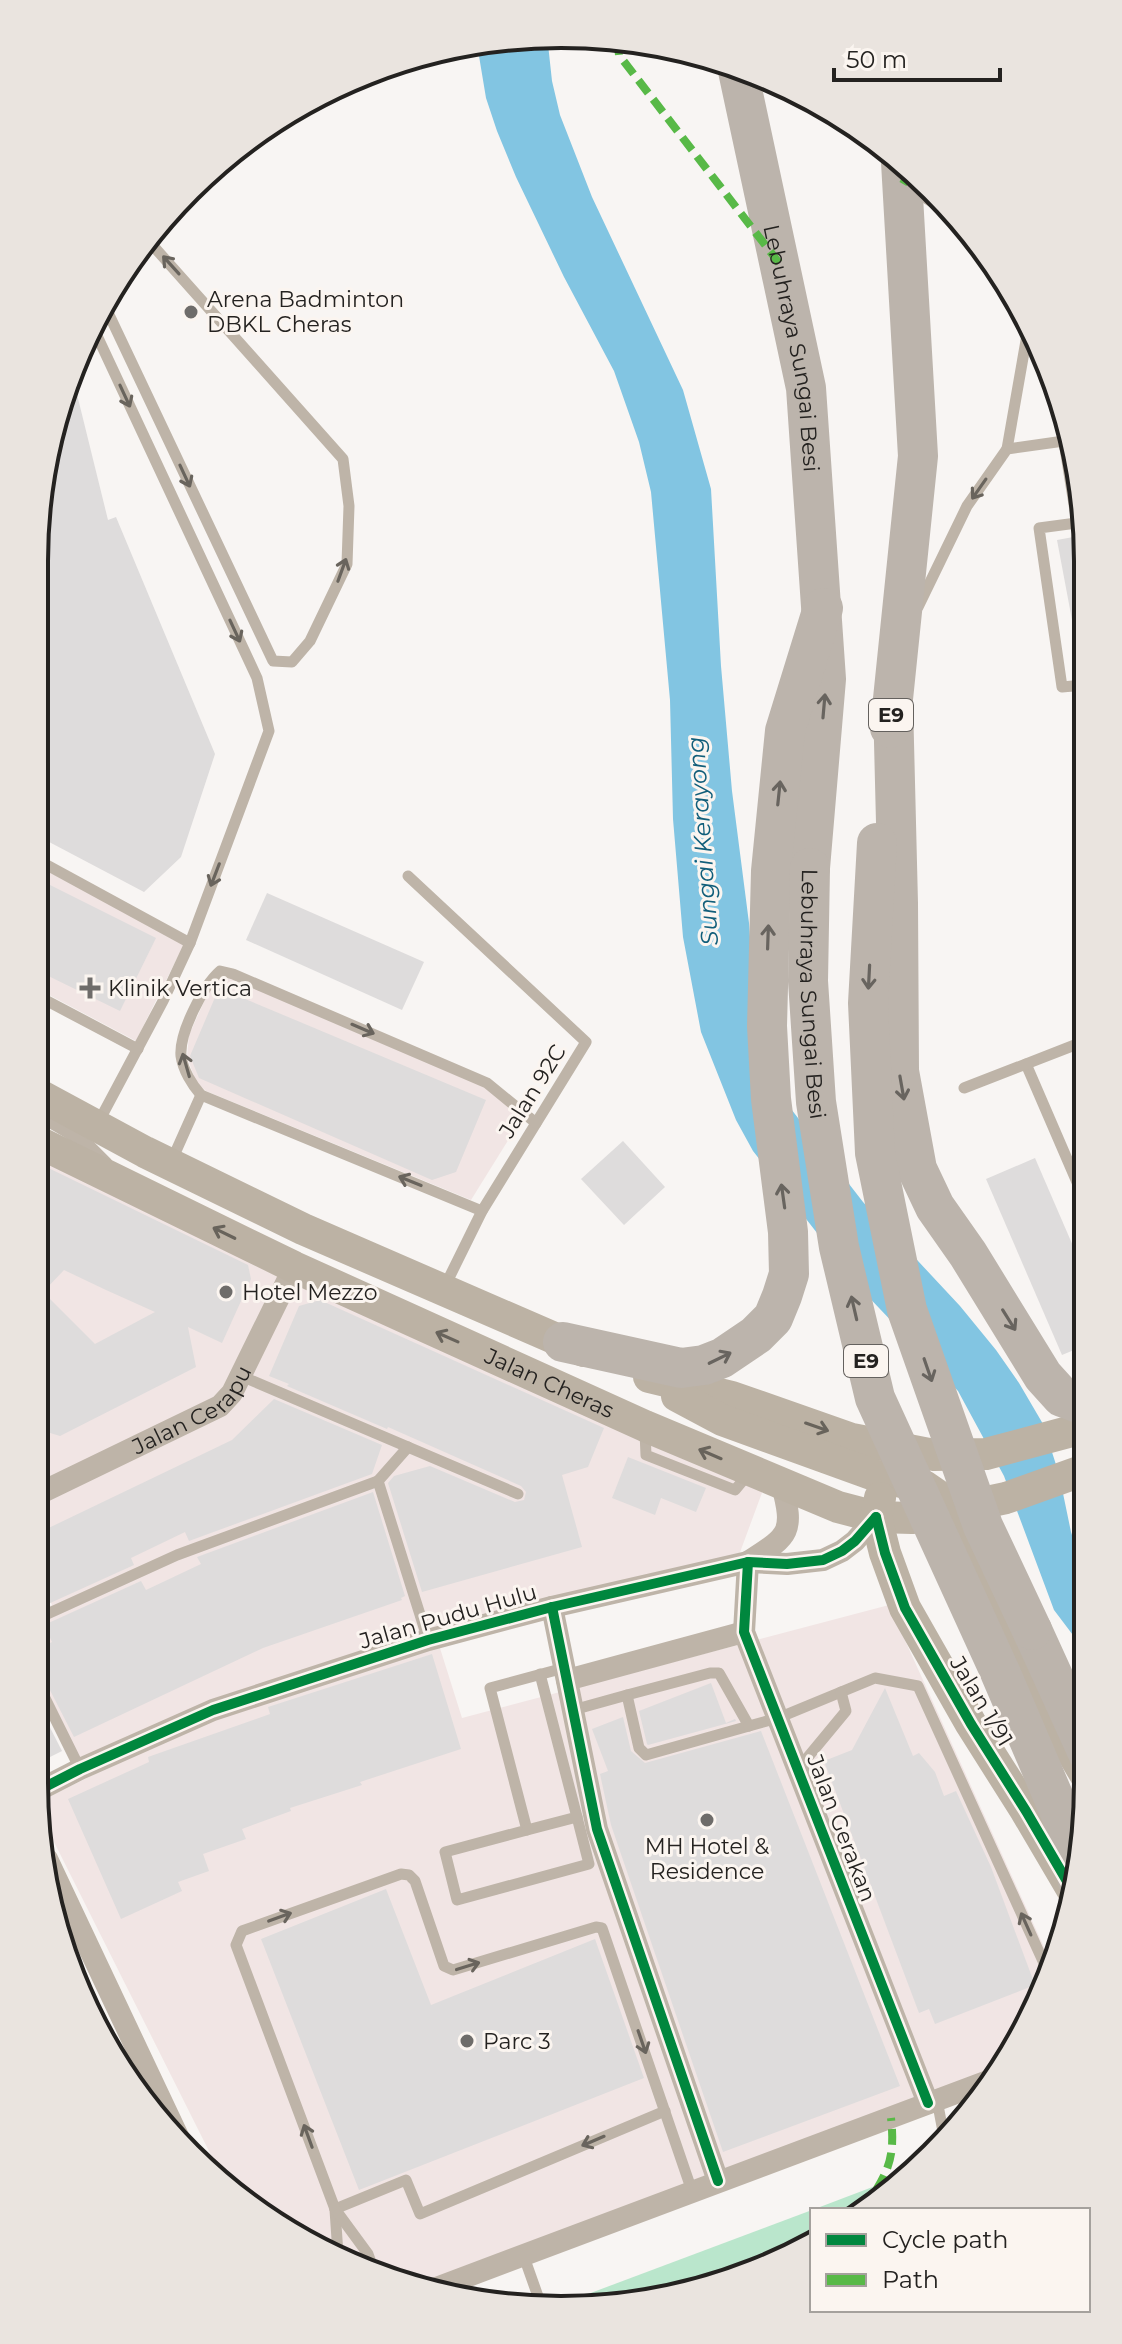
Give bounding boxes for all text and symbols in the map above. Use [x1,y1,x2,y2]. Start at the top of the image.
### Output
scale bar [834,32,1000,82]
text: 50 m [846,45,907,74]
street label: Lebuhraya Sungai Besi [757,222,825,473]
one-way arrow [162,256,180,276]
place label: Arena Badminton DBKL Cheras [207,286,404,338]
marker: Arena Badminton DBKL Cheras [182,303,200,321]
one-way arrow [119,383,134,407]
one-way arrow [178,464,193,488]
one-way arrow [971,477,987,499]
one-way arrow [336,558,351,583]
one-way arrow [228,619,243,643]
one-way arrow [817,694,832,720]
road number: E9 [869,699,913,731]
water label: Sungai Kerayong [681,736,724,946]
one-way arrow [771,780,786,807]
one-way arrow [207,862,221,887]
street label: Lebuhraya Sungai Besi [794,868,832,1121]
one-way arrow [761,924,776,951]
one-way arrow [862,963,877,990]
place label: Klinik Vertica [108,975,252,1002]
marker: Klinik Vertica [79,977,101,999]
one-way arrow [350,1023,374,1038]
street label: Jalan 92C [493,1040,572,1144]
one-way arrow [177,1053,192,1079]
one-way arrow [895,1074,910,1100]
one-way arrow [398,1173,423,1188]
one-way arrow [775,1184,790,1209]
one-way arrow [212,1225,236,1240]
place label: Hotel Mezzo [242,1279,377,1306]
marker: Hotel Mezzo [217,1283,235,1301]
one-way arrow [845,1295,860,1321]
one-way arrow [1001,1308,1017,1331]
one-way arrow [436,1329,460,1344]
street label: Jalan Cheras [480,1342,619,1424]
road number: E9 [844,1345,888,1377]
one-way arrow [708,1350,732,1365]
one-way arrow [922,1357,936,1382]
street label: Jalan Cerapu [127,1361,257,1461]
one-way arrow [805,1421,829,1435]
one-way arrow [699,1446,723,1461]
street label: Jalan Pudu Hulu [356,1578,540,1655]
street label: Jalan 1/91 [944,1651,1019,1751]
street label: Jalan Gerakan [801,1750,882,1906]
marker: MH Hotel & Residence [698,1811,716,1829]
place label: MH Hotel & Residence [645,1833,770,1885]
one-way arrow [268,1909,293,1924]
one-way arrow [1018,1913,1033,1937]
one-way arrow [455,1958,480,1972]
place label: Parc 3 [483,2028,551,2055]
one-way arrow [635,2029,650,2054]
marker: Parc 3 [458,2032,476,2050]
one-way arrow [299,2124,314,2149]
one-way arrow [582,2135,606,2150]
legend [810,2208,1090,2312]
text: Cycle path [882,2225,1009,2254]
text: Path [882,2265,939,2294]

